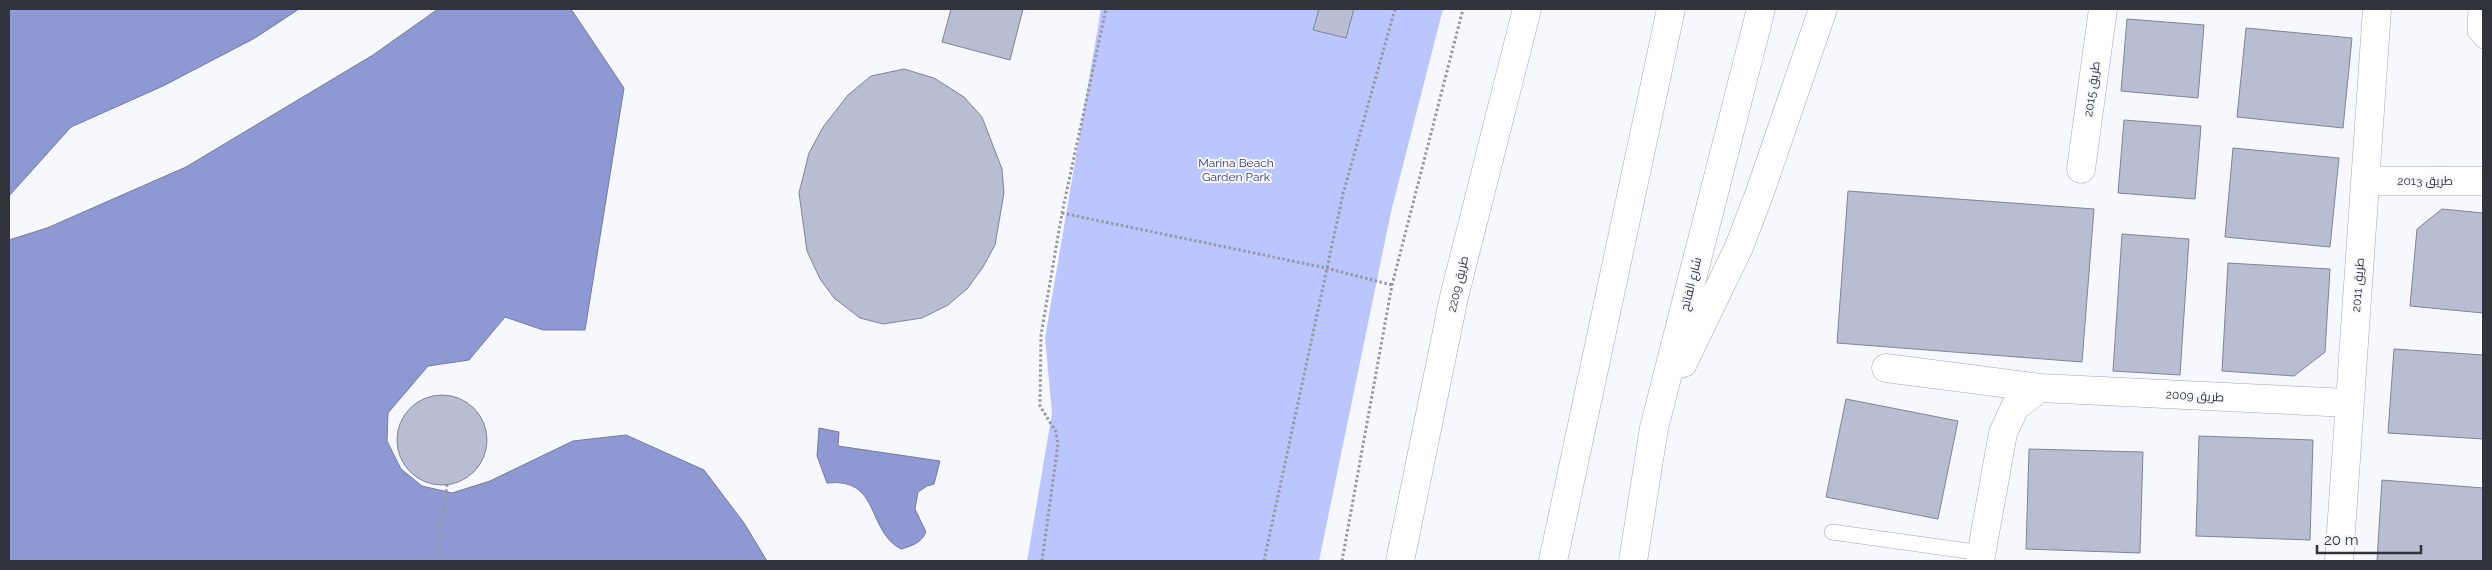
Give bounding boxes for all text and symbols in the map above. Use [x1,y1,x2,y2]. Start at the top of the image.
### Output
street label: طريق 2015 [2081,60,2103,118]
park label: Marina Beach Garden Park [1198,156,1274,184]
street label: طريق 2013 [2397,174,2453,188]
street label: طريق 2209 [1445,254,1471,314]
street label: شارع الفاتح [1678,256,1705,313]
street label: طريق 2011 [2349,257,2367,313]
street label: طريق 2009 [2165,387,2225,405]
scale bar [2317,522,2421,554]
text: 20 m [2324,531,2359,549]

